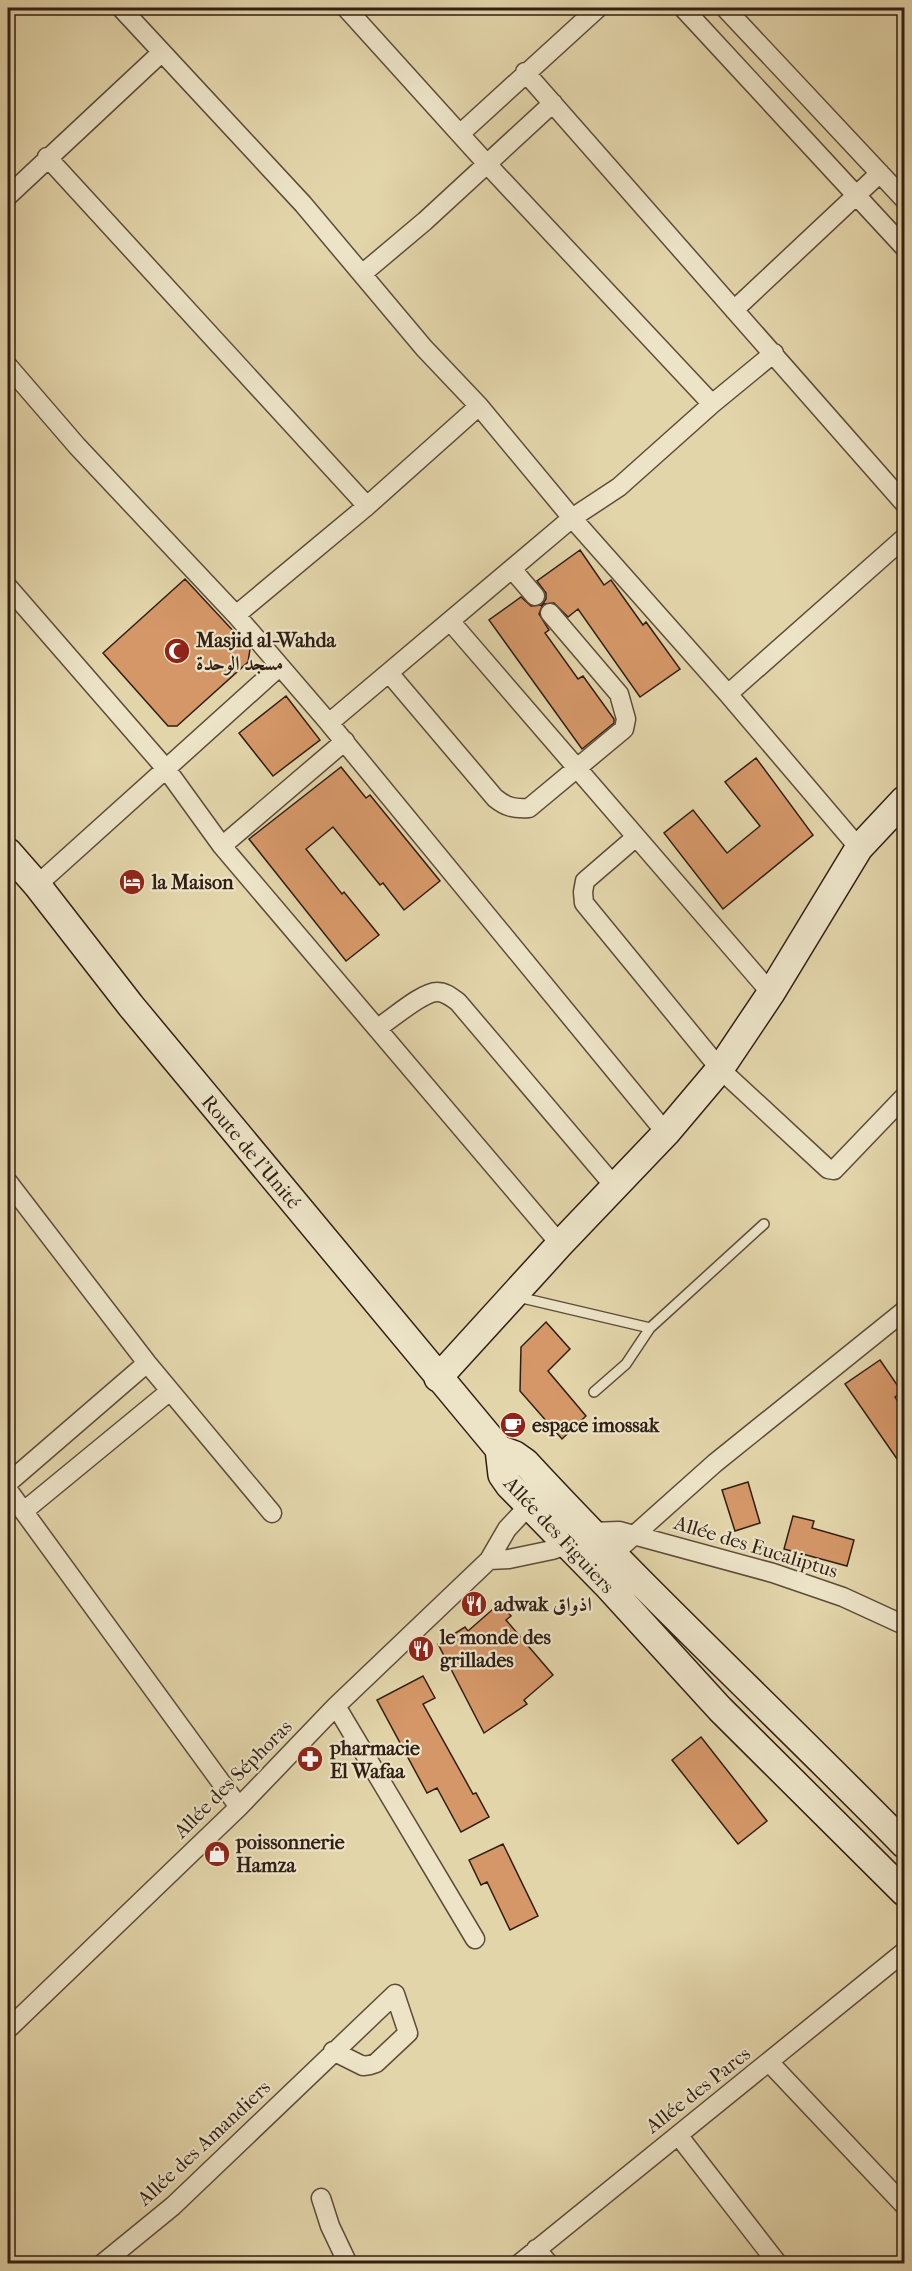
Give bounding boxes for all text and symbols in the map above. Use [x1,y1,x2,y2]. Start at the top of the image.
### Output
place label: Masjid al-Wahda مسجد الوحدة [195,629,337,676]
mosque icon: Masjid al-Wahda مسجد الوحدة [162,636,192,666]
hotel icon: la Maison [117,867,147,897]
place label: la Maison [151,871,234,894]
street label: Route de l'Unité [197,1090,305,1214]
cafe icon: espace imossak [498,1410,528,1440]
place label: espace imossak [532,1414,660,1437]
street label: Allée des Figuiers [498,1471,619,1598]
street label: Allée des Eucaliptus [670,1511,841,1583]
restaurant icon: adwak اذواق [459,1589,489,1619]
place label: adwak اذواق [494,1593,592,1616]
place label: le monde des grillades [439,1626,551,1672]
restaurant icon: le monde des grillades [406,1634,436,1664]
street label: Allée des Séphoras [168,1715,297,1844]
place label: pharmacie El Wafaa [329,1737,420,1783]
pharmacy icon: pharmacie El Wafaa [295,1744,325,1774]
place label: poissonnerie Hamza [235,1831,345,1877]
shop icon: poissonnerie Hamza [202,1839,232,1869]
street label: Allée des Parcs [640,2042,755,2139]
street label: Allée des Amandiers [132,2076,275,2211]

